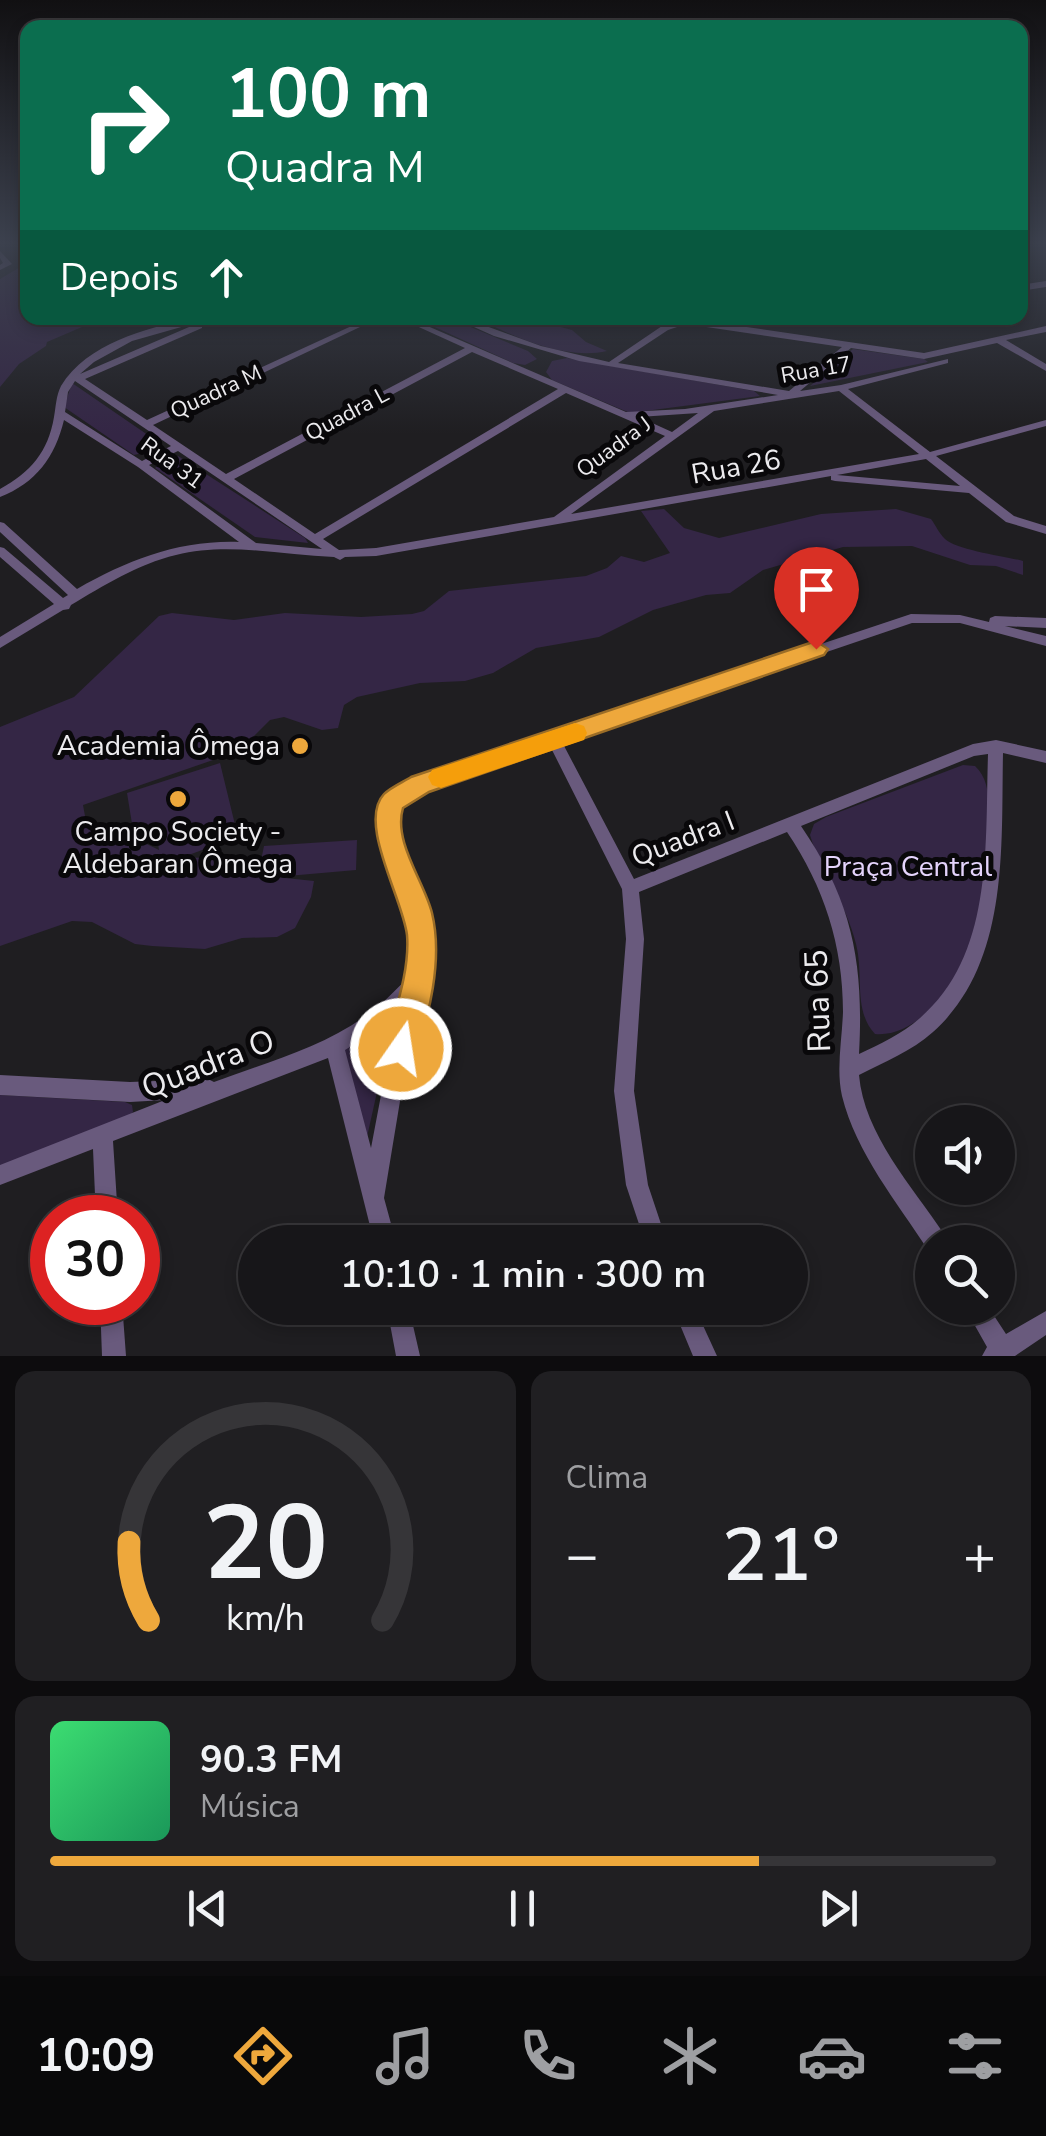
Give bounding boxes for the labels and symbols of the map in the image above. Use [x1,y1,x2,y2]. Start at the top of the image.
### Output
street label: Rua 17 [779,349,853,391]
street label: Quadra M [165,358,267,426]
street label: Quadra L [300,379,394,449]
street label: Quadra J [570,410,658,484]
street label: Rua 31 [135,430,209,496]
street label: Rua 26 [688,440,784,494]
pin [774,547,859,650]
place label: Academia Ômega [57,727,280,765]
marker: Academia Ômega [289,735,311,757]
marker: Campo Society - Aldebaran Ômega [167,788,189,810]
street label: Quadra I [626,802,740,876]
place label: Campo Society - Aldebaran Ômega [63,813,293,883]
park label: Praça Central [824,848,993,886]
street label: Rua 65 [795,949,841,1053]
position arrow [349,997,453,1101]
street label: Quadra O [135,1019,281,1109]
speed limit sign: 30 [30,1195,160,1325]

